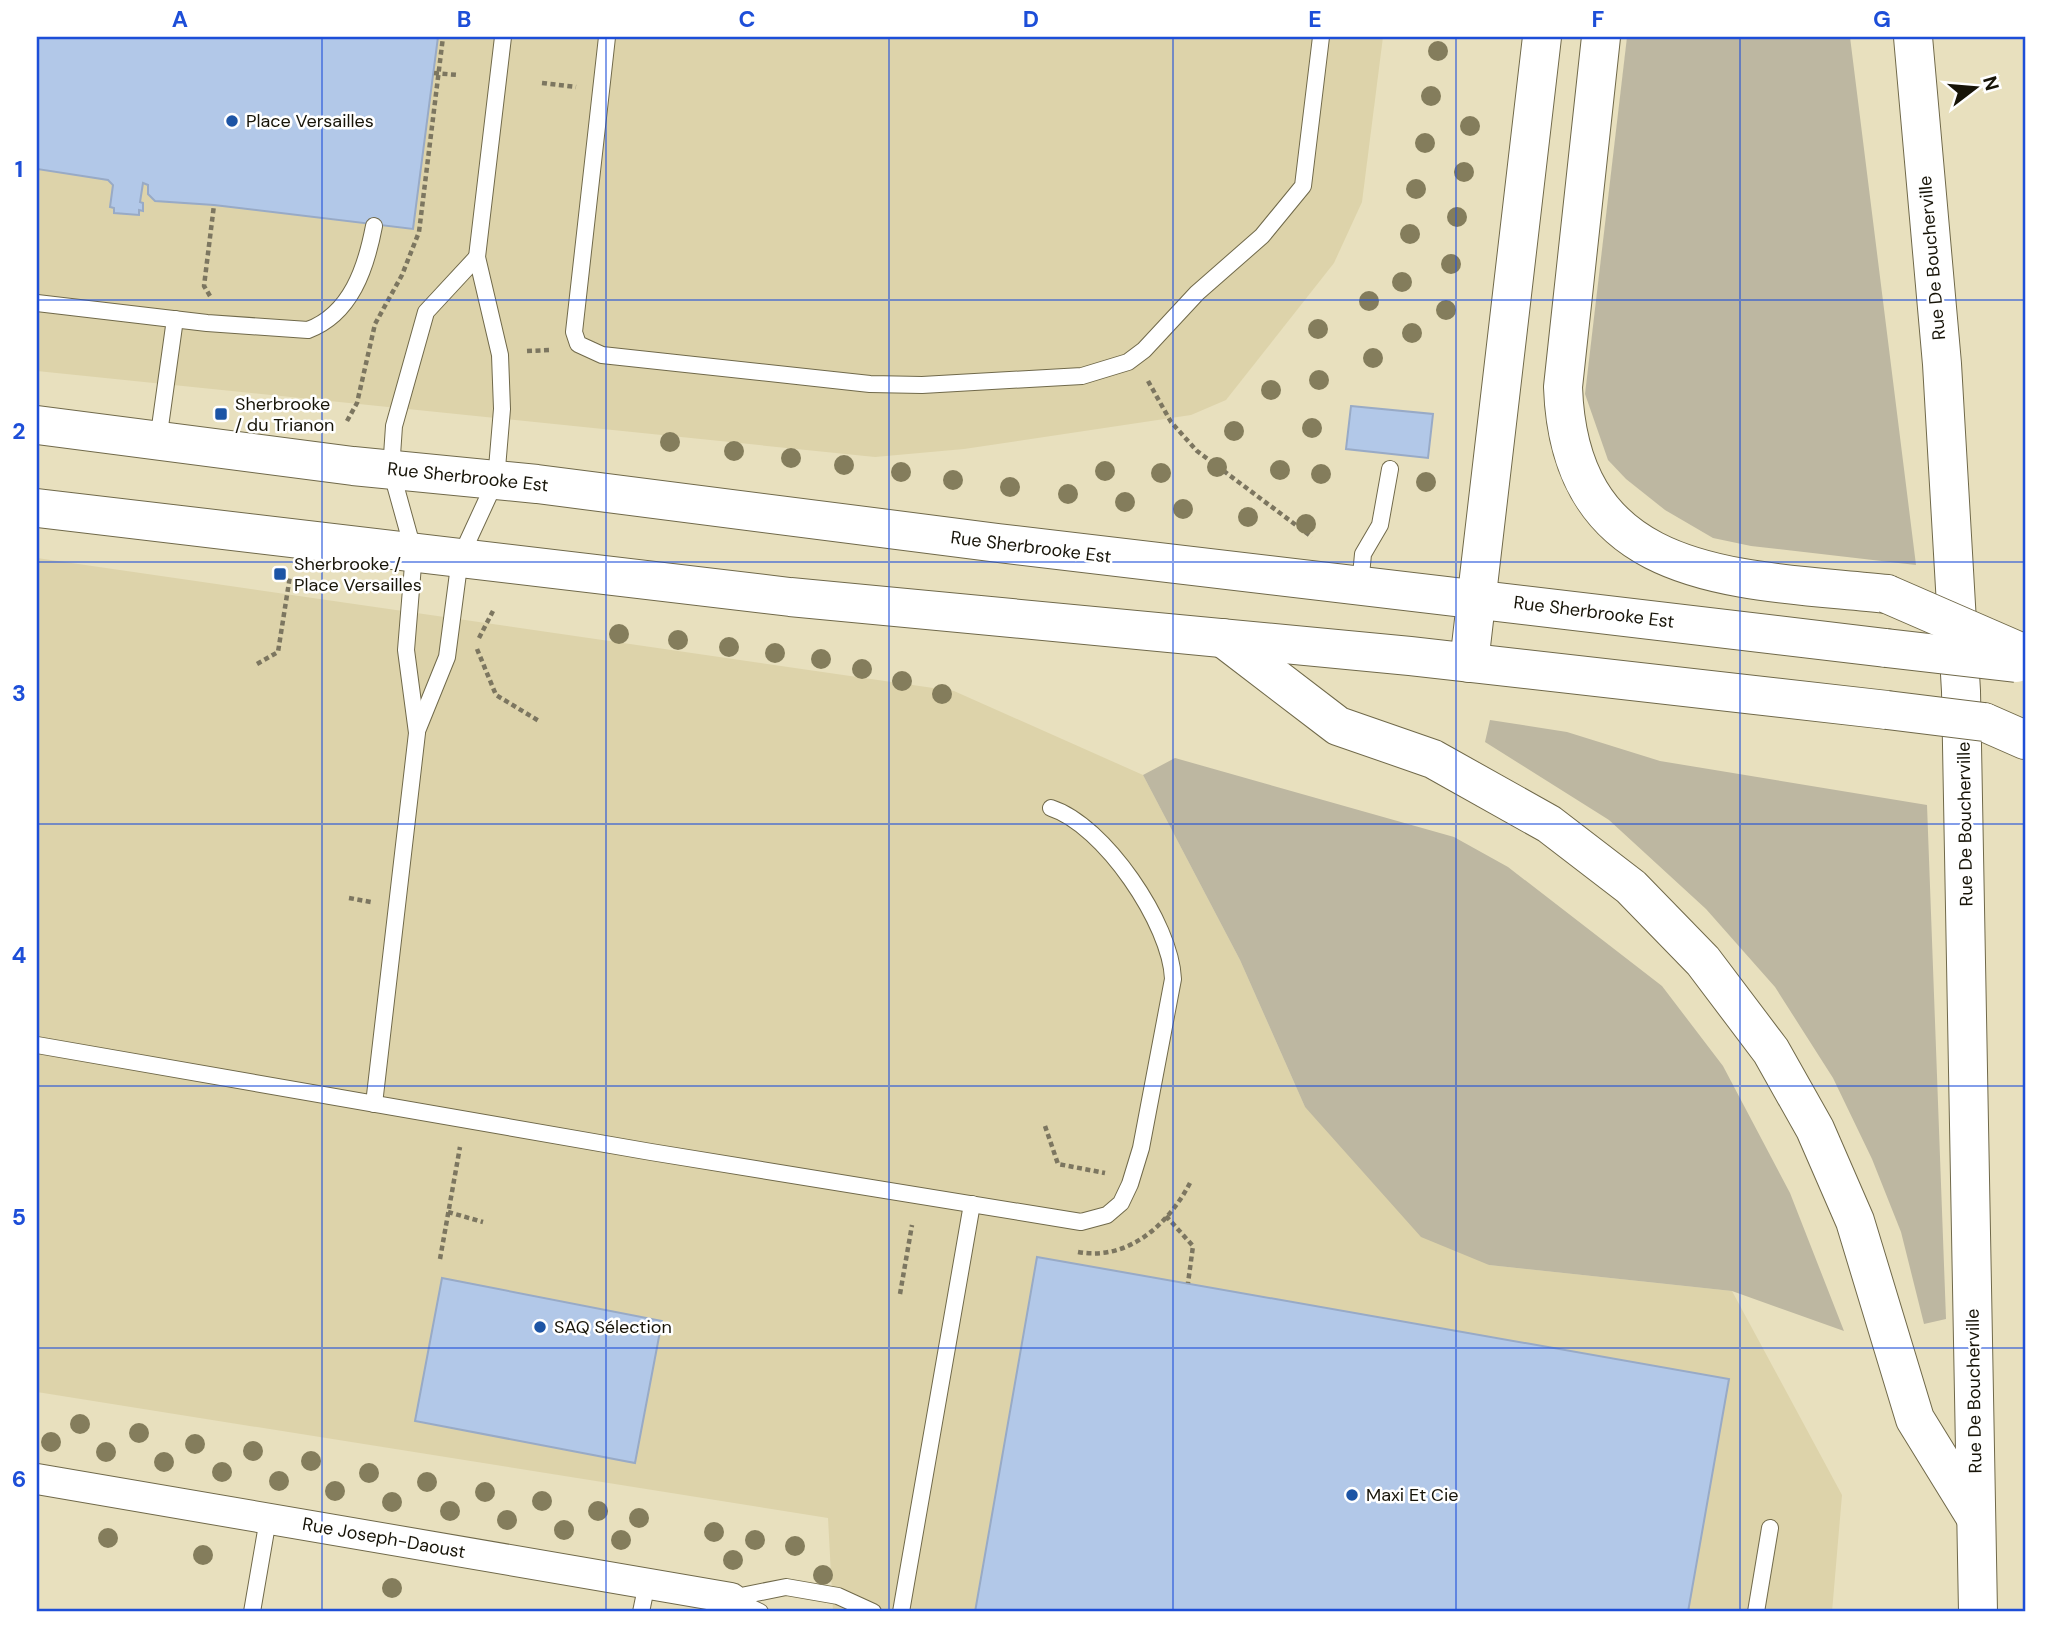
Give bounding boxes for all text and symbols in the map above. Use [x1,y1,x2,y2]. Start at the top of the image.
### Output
text: A [172,4,188,34]
text: B [457,4,471,34]
text: C [739,4,755,34]
text: D [1023,4,1039,34]
text: E [1308,4,1322,34]
text: F [1592,4,1605,34]
text: G [1873,4,1891,34]
north arrow [1940,52,2010,122]
text: N [1977,73,2005,94]
place label: Place Versailles [246,109,374,133]
marker: Place Versailles [224,113,240,129]
text: 1 [15,154,23,184]
street label: Rue De Boucherville [1913,175,1951,341]
place label: Sherbrooke / du Trianon [235,392,334,437]
marker: Sherbrooke / du Trianon [213,406,229,422]
text: 2 [12,416,26,446]
street label: Rue Sherbrooke Est [386,457,550,497]
street label: Rue Sherbrooke Est [949,525,1113,569]
place label: Sherbrooke / Place Versailles [294,552,422,597]
marker: Sherbrooke / Place Versailles [272,566,288,582]
street label: Rue Sherbrooke Est [1512,590,1676,634]
text: 3 [12,678,26,708]
street label: Rue De Boucherville [1952,741,1978,907]
text: 4 [12,940,27,970]
text: 5 [12,1202,26,1232]
street label: Rue De Boucherville [1961,1308,1987,1474]
place label: SAQ Sélection [554,1315,672,1339]
marker: SAQ Sélection [532,1319,548,1335]
text: 6 [12,1464,26,1494]
place label: Maxi Et Cie [1366,1483,1458,1507]
marker: Maxi Et Cie [1344,1487,1360,1503]
street label: Rue Joseph-Daoust [301,1512,467,1564]

